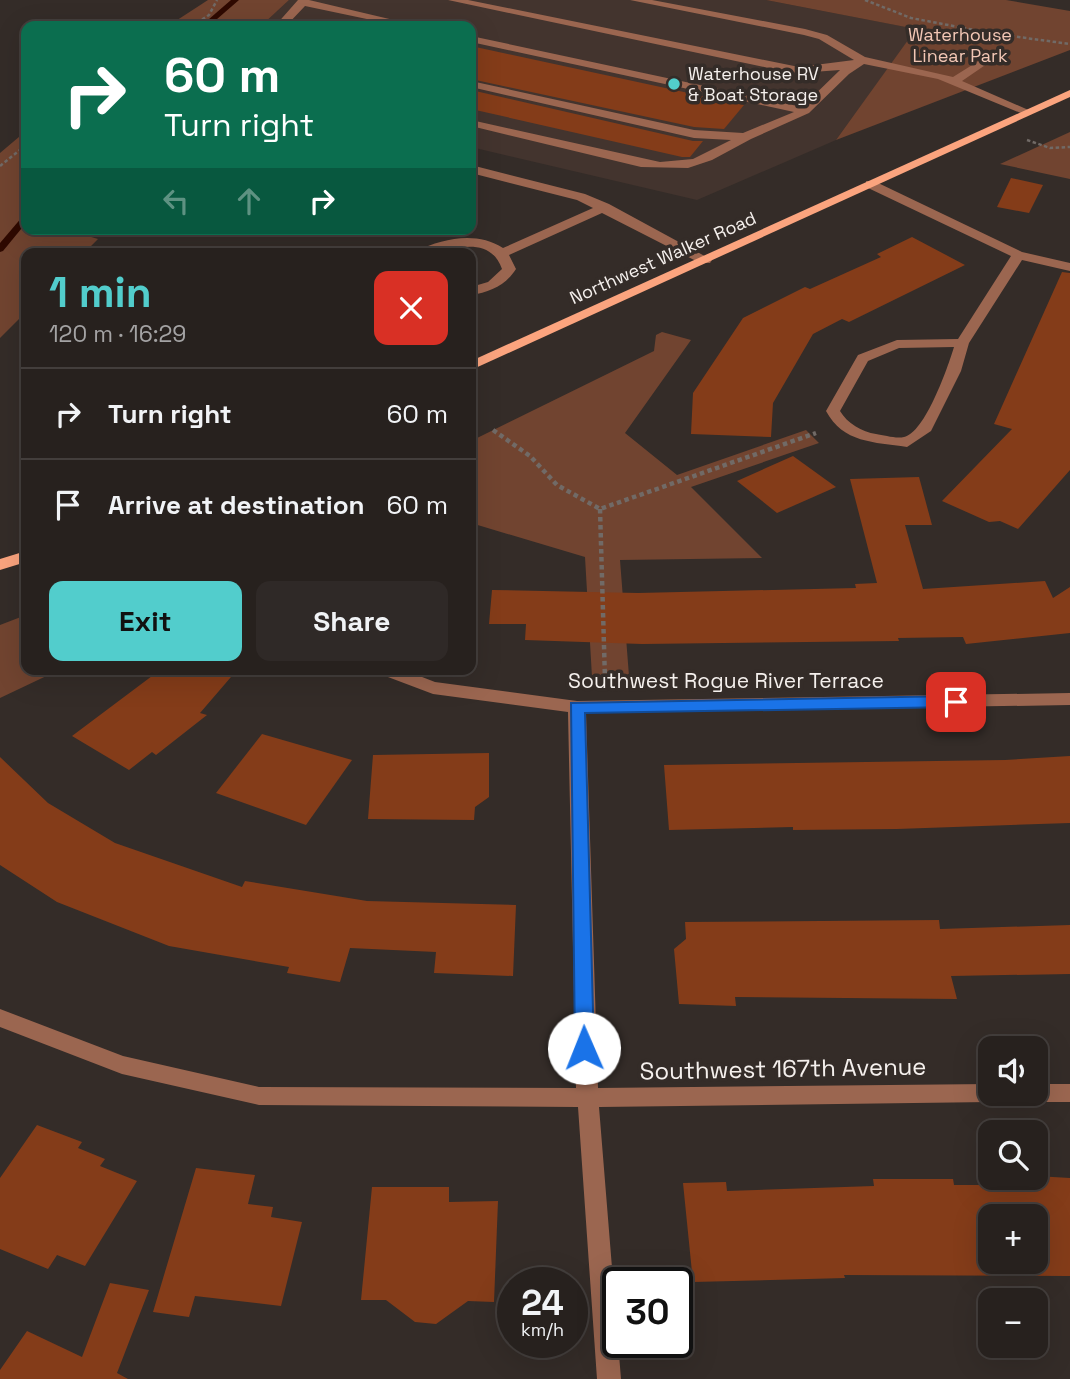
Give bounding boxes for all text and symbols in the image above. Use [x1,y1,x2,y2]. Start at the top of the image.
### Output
park label: Waterhouse Linear Park [908,23,1012,67]
text: 60 m [164,44,280,106]
icon: right [49,49,140,140]
place label: Waterhouse RV & Boat Storage [688,62,819,106]
marker: Waterhouse RV & Boat Storage [666,76,682,92]
text: Turn right [164,105,314,145]
icon: left [157,182,195,220]
icon: ahead [230,182,268,220]
icon: right [303,182,341,220]
street label: Northwest Walker Road [566,206,760,309]
text: 1 min [49,266,152,319]
button: close [374,271,448,345]
text: 120 m · 16:29 [49,319,186,349]
icon: right [49,395,87,433]
text: Turn right [108,397,232,431]
text: 60 m [386,397,448,431]
icon: arrive [49,486,87,524]
text: Arrive at destination [108,488,365,522]
text: 60 m [386,488,448,522]
button: Exit [49,581,242,661]
button: Share [256,581,448,661]
street label: Southwest Rogue River Terrace [568,667,884,694]
pin [926,672,986,732]
icon: arrive [937,683,975,721]
position arrow [547,1011,621,1085]
map controls [978,1036,1048,1358]
button: sound [978,1036,1048,1106]
street label: Southwest 167th Avenue [639,1050,927,1087]
button: search [978,1120,1048,1190]
button: + [978,1204,1048,1274]
speed limit sign: 30 [602,1267,693,1358]
text: 24 [521,1281,564,1325]
button: − [978,1288,1048,1358]
text: km/h [521,1318,564,1341]

